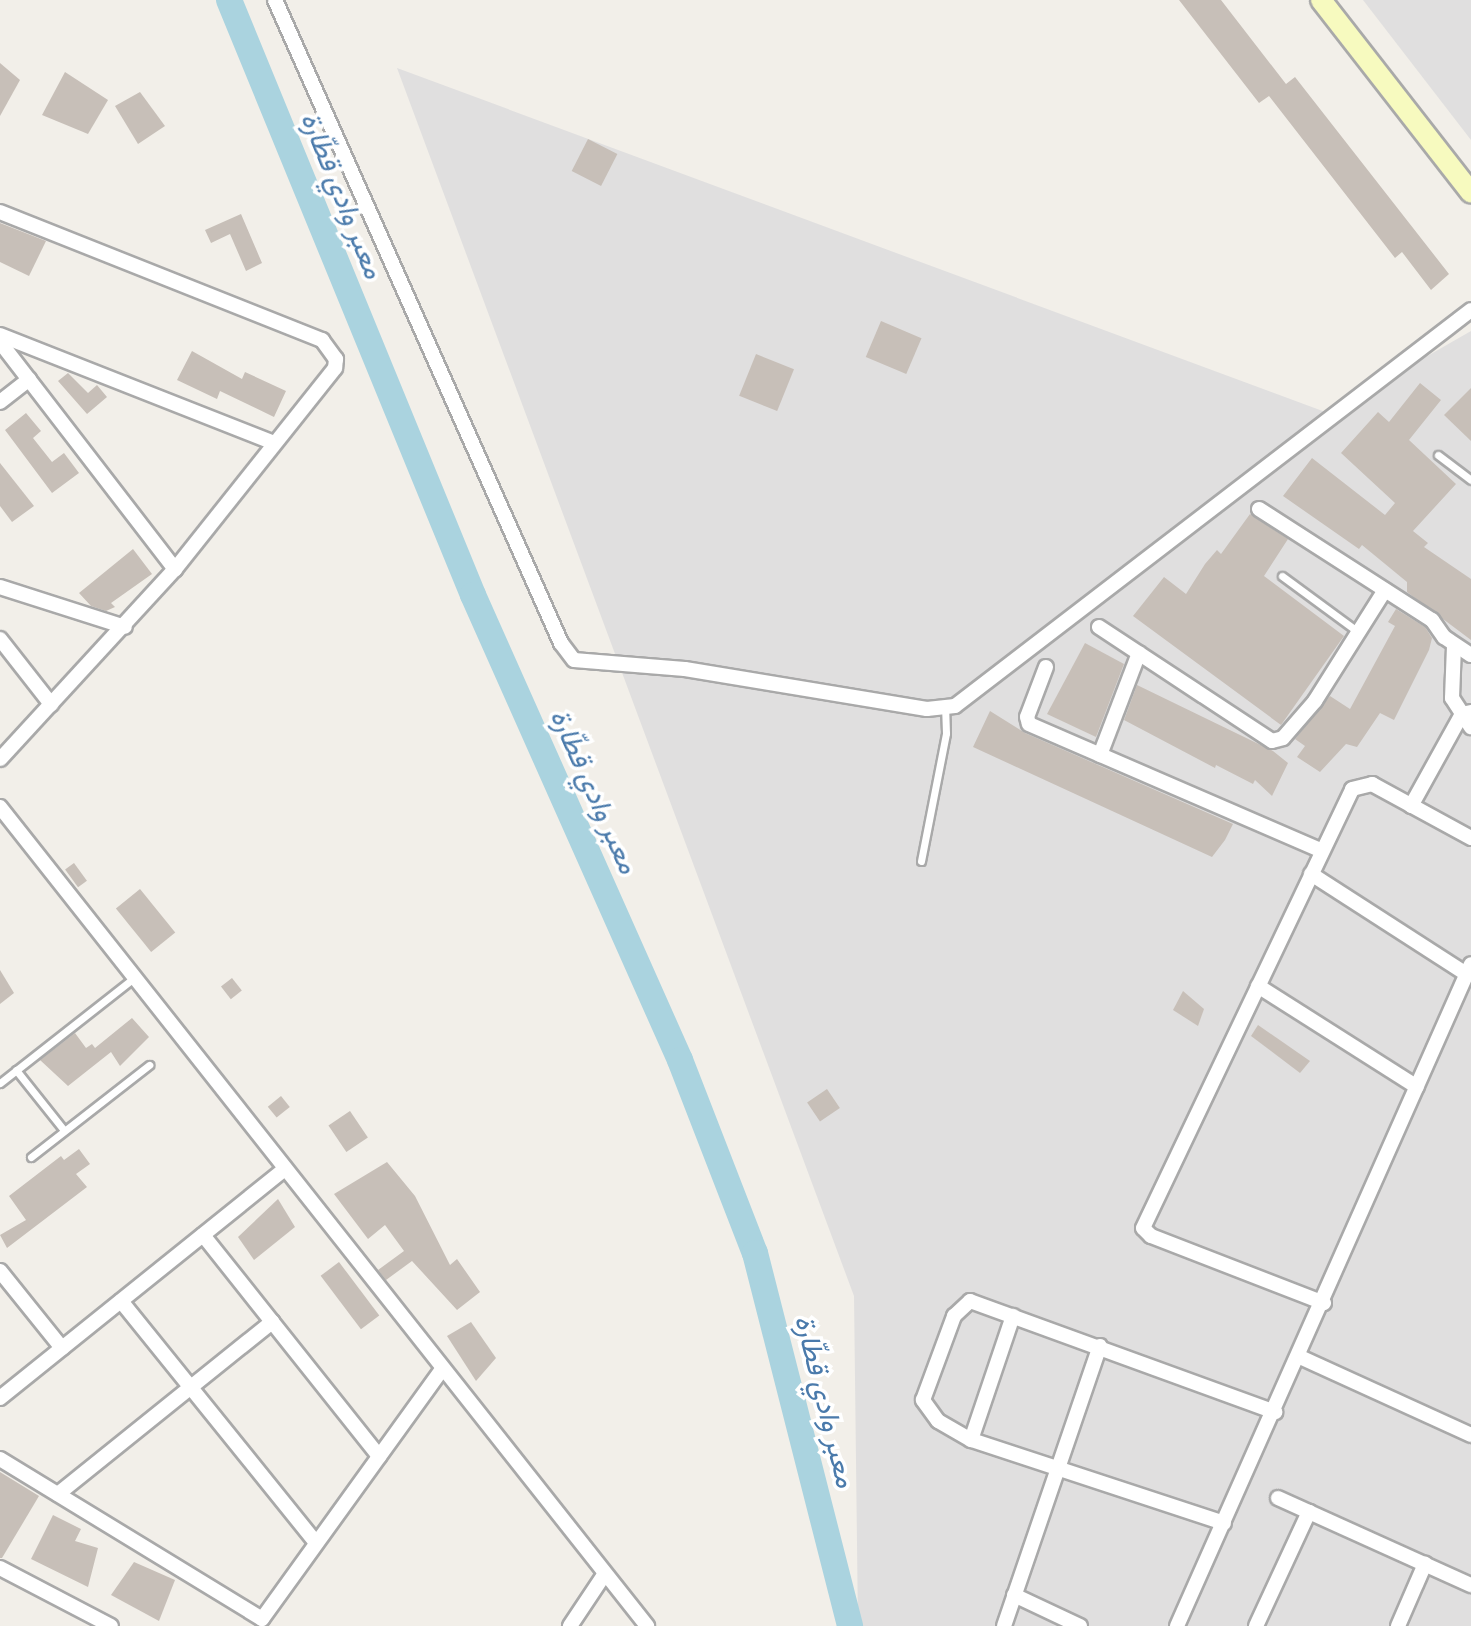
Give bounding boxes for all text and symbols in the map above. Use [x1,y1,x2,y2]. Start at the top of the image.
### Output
water label: معبر وادي قطّارة [294,107,392,283]
water label: معبر وادي قطّارة [544,704,646,878]
water label: معبر وادي قطّارة [788,1311,864,1491]

